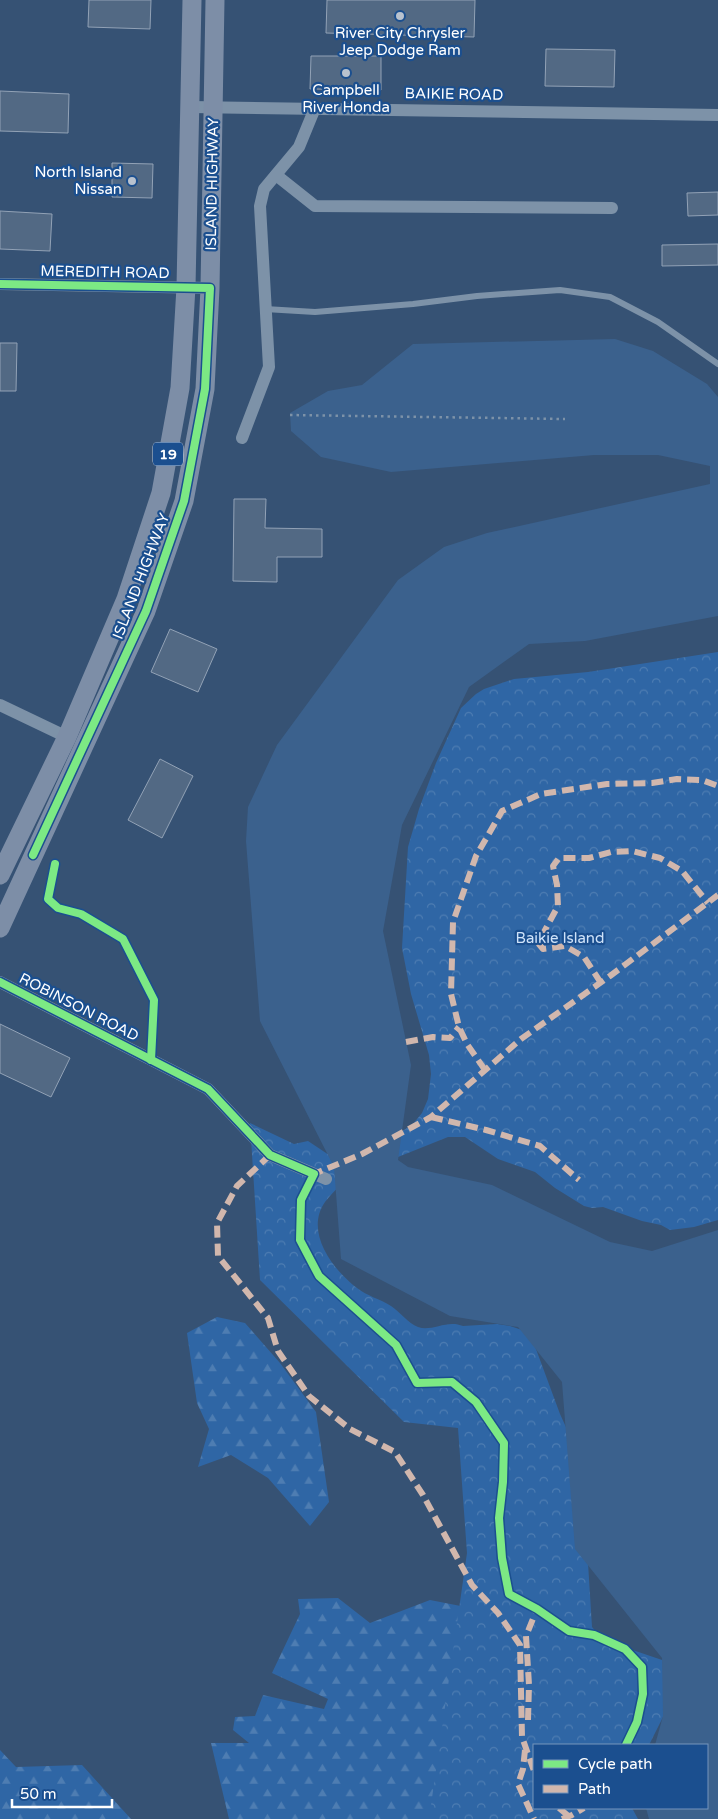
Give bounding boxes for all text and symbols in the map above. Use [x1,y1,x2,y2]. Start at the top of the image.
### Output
marker: River City Chrysler Jeep Dodge Ram [394,10,406,22]
place label: River City Chrysler Jeep Dodge Ram [335,24,466,59]
marker: Campbell River Honda [340,67,352,79]
place label: Campbell River Honda [302,81,390,116]
street label: BAIKIE ROAD [404,84,504,104]
street label: ISLAND HIGHWAY [202,117,222,251]
place label: North Island Nissan [34,163,122,198]
marker: North Island Nissan [126,175,138,187]
street label: MEREDITH ROAD [40,262,170,282]
road number: 19 [153,442,183,466]
street label: ISLAND HIGHWAY [109,510,173,642]
park label: Baikie Island [516,929,604,947]
street label: ROBINSON ROAD [16,969,142,1045]
legend [533,1744,708,1809]
text: Cycle path [578,1755,652,1773]
scale bar [12,1776,112,1808]
text: Path [578,1780,611,1798]
text: 50 m [20,1785,57,1803]

